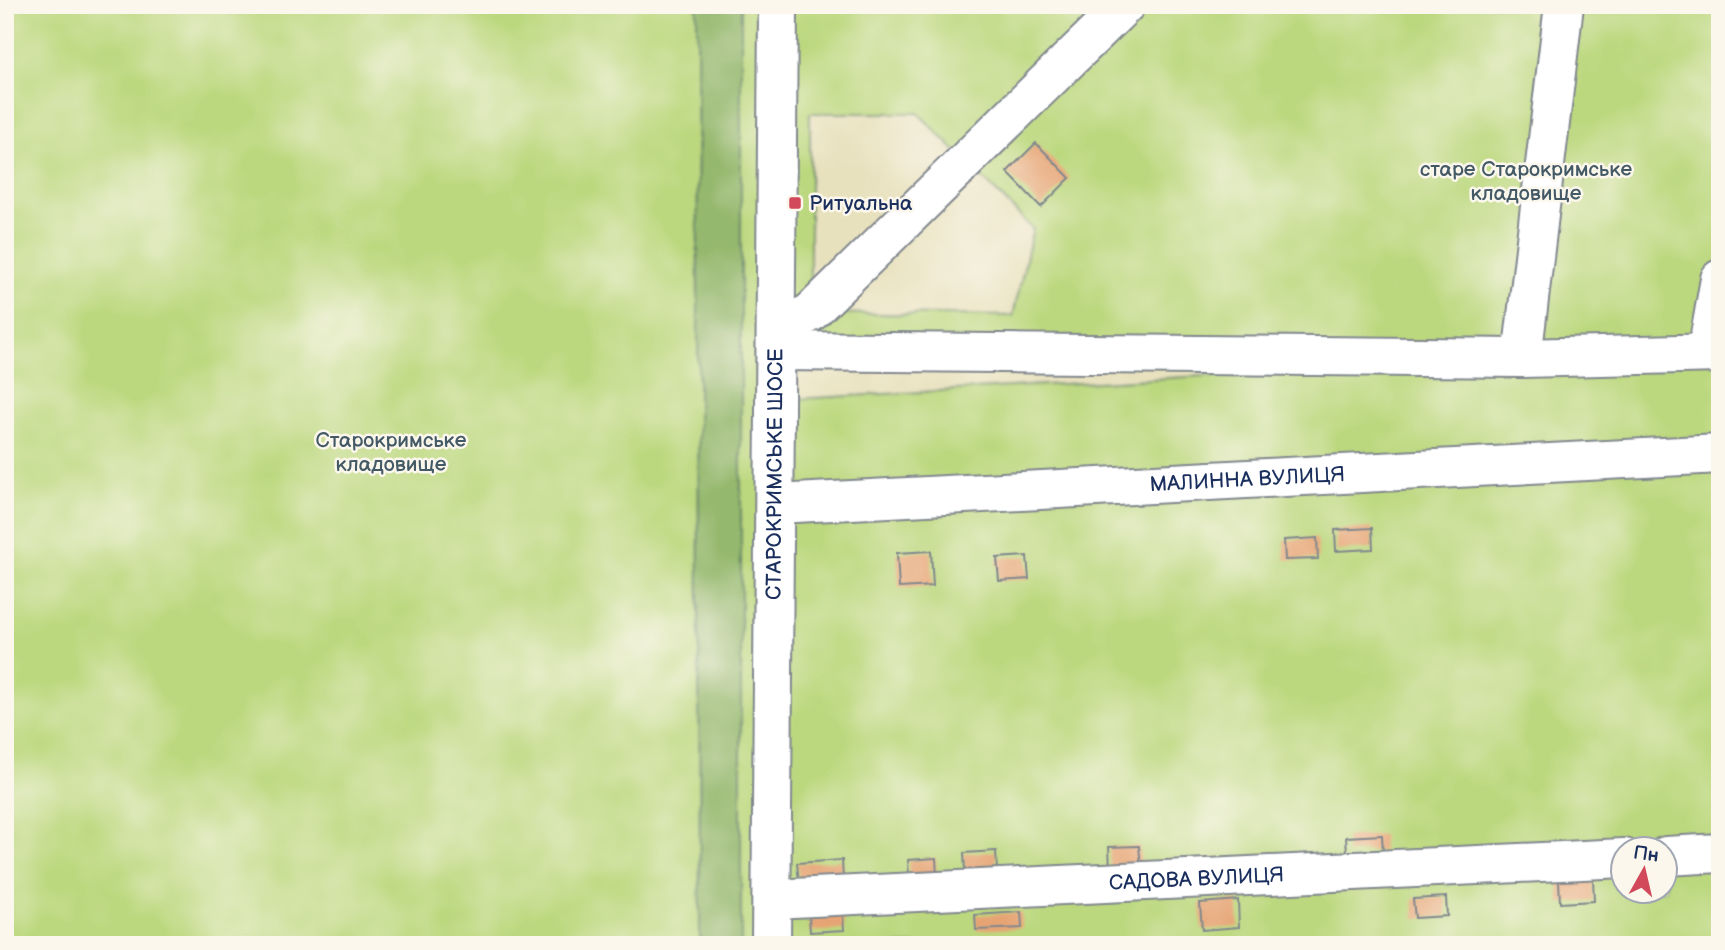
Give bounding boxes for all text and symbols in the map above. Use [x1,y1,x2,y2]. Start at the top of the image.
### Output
park label: старе Старокримське кладовище [1420,157,1632,206]
place label: Ритуальна [809,191,913,216]
marker: Ритуальна [787,195,803,211]
street label: СТАРОКРИМСЬКЕ ШОСЕ [761,348,788,600]
park label: Старокримське кладовище [316,428,467,477]
street label: МАЛИННА ВУЛИЦЯ [1149,461,1346,497]
north arrow [1610,834,1680,904]
text: Пн [1632,842,1660,868]
street label: САДОВА ВУЛИЦЯ [1108,862,1285,895]

